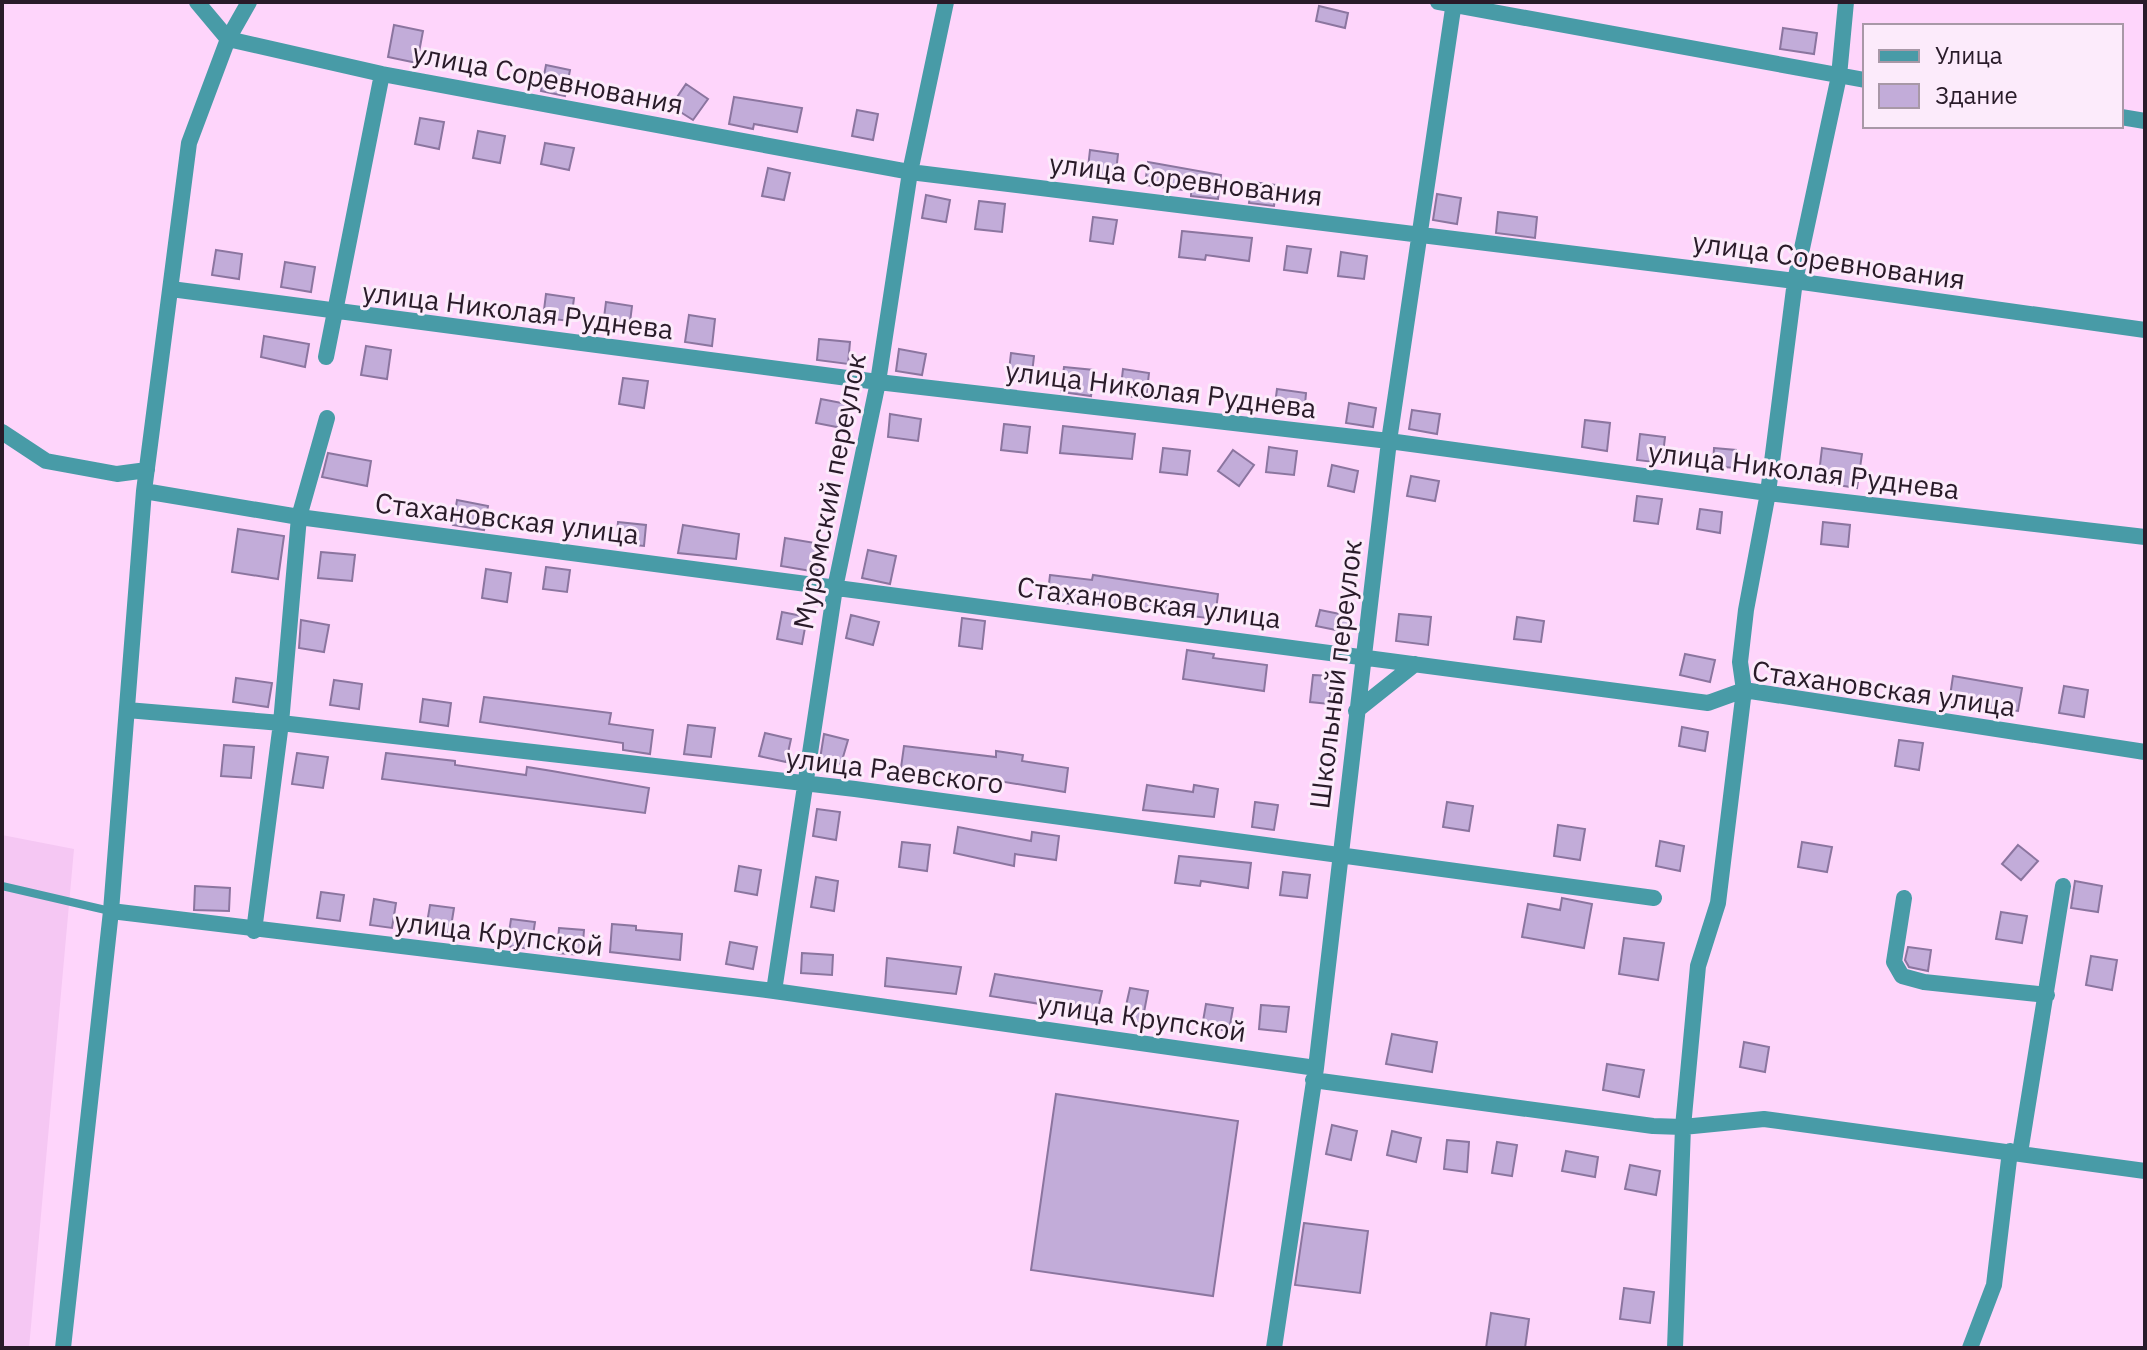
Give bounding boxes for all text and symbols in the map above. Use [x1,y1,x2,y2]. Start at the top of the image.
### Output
legend [1863,24,2123,128]
street label: улица Соревнования [410,34,686,122]
text: Улица [1935,39,2003,71]
text: Здание [1935,79,2018,111]
street label: улица Соревнования [1047,144,1325,214]
street label: улица Соревнования [1690,223,1968,297]
street label: улица Николая Руднева [360,273,676,347]
street label: Муромский переулок [784,350,874,632]
street label: улица Николая Руднева [1003,352,1319,426]
street label: улица Николая Руднева [1646,433,1962,507]
street label: Стахановская улица [373,483,641,553]
street label: Школьный переулок [1300,537,1370,811]
street label: Стахановская улица [1015,567,1283,637]
street label: Стахановская улица [1750,651,2018,725]
street label: улица Раевского [784,738,1006,802]
street label: улица Крупской [393,902,605,964]
street label: улица Крупской [1035,984,1249,1050]

